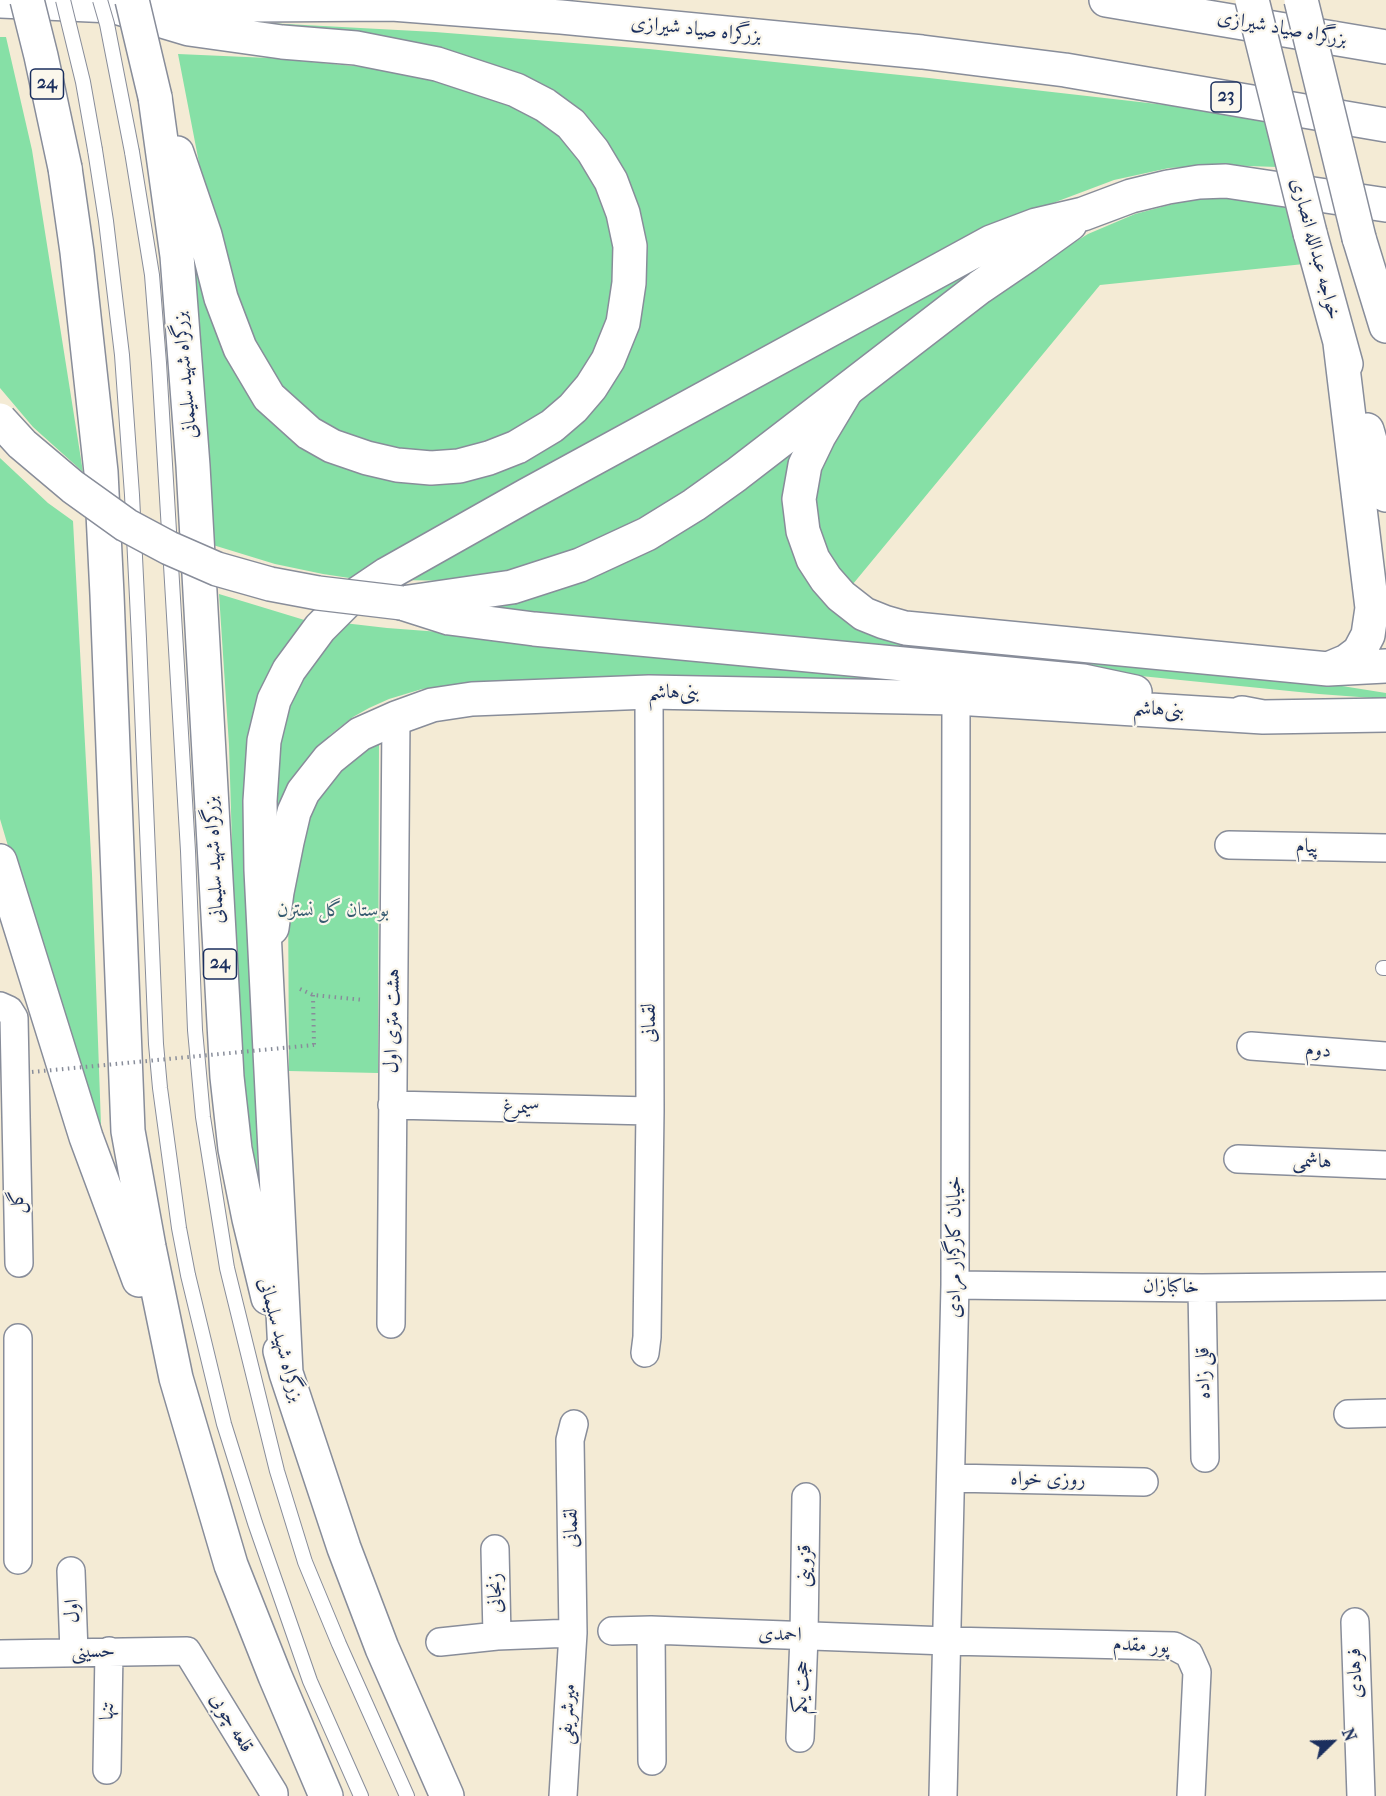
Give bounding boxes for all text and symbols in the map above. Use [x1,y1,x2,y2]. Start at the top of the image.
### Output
street label: بزرگراه صیاد شیرازی [1215,6,1349,52]
street label: بزرگراه صیاد شیرازی [630,11,762,49]
road number: 24 [30,69,63,99]
road number: 23 [1211,82,1241,112]
street label: خواجه عبدالله انصاری [1285,175,1345,323]
street label: بزرگراه شهید سلیمانی [168,310,204,440]
street label: بنی‌هاشم [648,681,700,705]
street label: بنی‌هاشم [1132,696,1186,724]
street label: بزرگراه شهید سلیمانی [200,796,230,924]
street label: پیام [1295,835,1319,859]
park label: بوستان گل نسترن [277,899,389,923]
road number: 24 [204,949,236,979]
street label: هشت متری اول [380,968,406,1074]
street label: لقمانی [638,1003,662,1043]
street label: دوم [1304,1038,1332,1064]
street label: سیمرغ [502,1096,540,1120]
street label: هاشمی [1292,1149,1332,1175]
street label: خیابان کارگزار مرادی [943,1176,967,1318]
street label: گل [6,1190,30,1214]
street label: بزرگراه شهید سلیمانی [252,1275,308,1405]
street label: خاکبازان [1143,1275,1199,1299]
street label: قلی زاده [1192,1347,1216,1399]
street label: روزی خواه [1010,1467,1086,1493]
street label: لقمانی [560,1508,584,1548]
street label: قزوینی [793,1544,817,1588]
street label: زنجانی [484,1573,508,1613]
street label: اول [61,1598,85,1624]
street label: احمدی [758,1622,802,1648]
street label: پور مقدم [1112,1633,1170,1659]
street label: حسینی [71,1640,115,1664]
street label: فرهادی [1343,1647,1369,1699]
street label: حجت یکم [789,1660,815,1714]
street label: میرشریفی [554,1683,582,1745]
street label: قلعه چوبی [204,1689,258,1757]
street label: تنها [96,1702,120,1720]
north arrow [1302,1712,1362,1772]
text: N [1338,1725,1360,1744]

